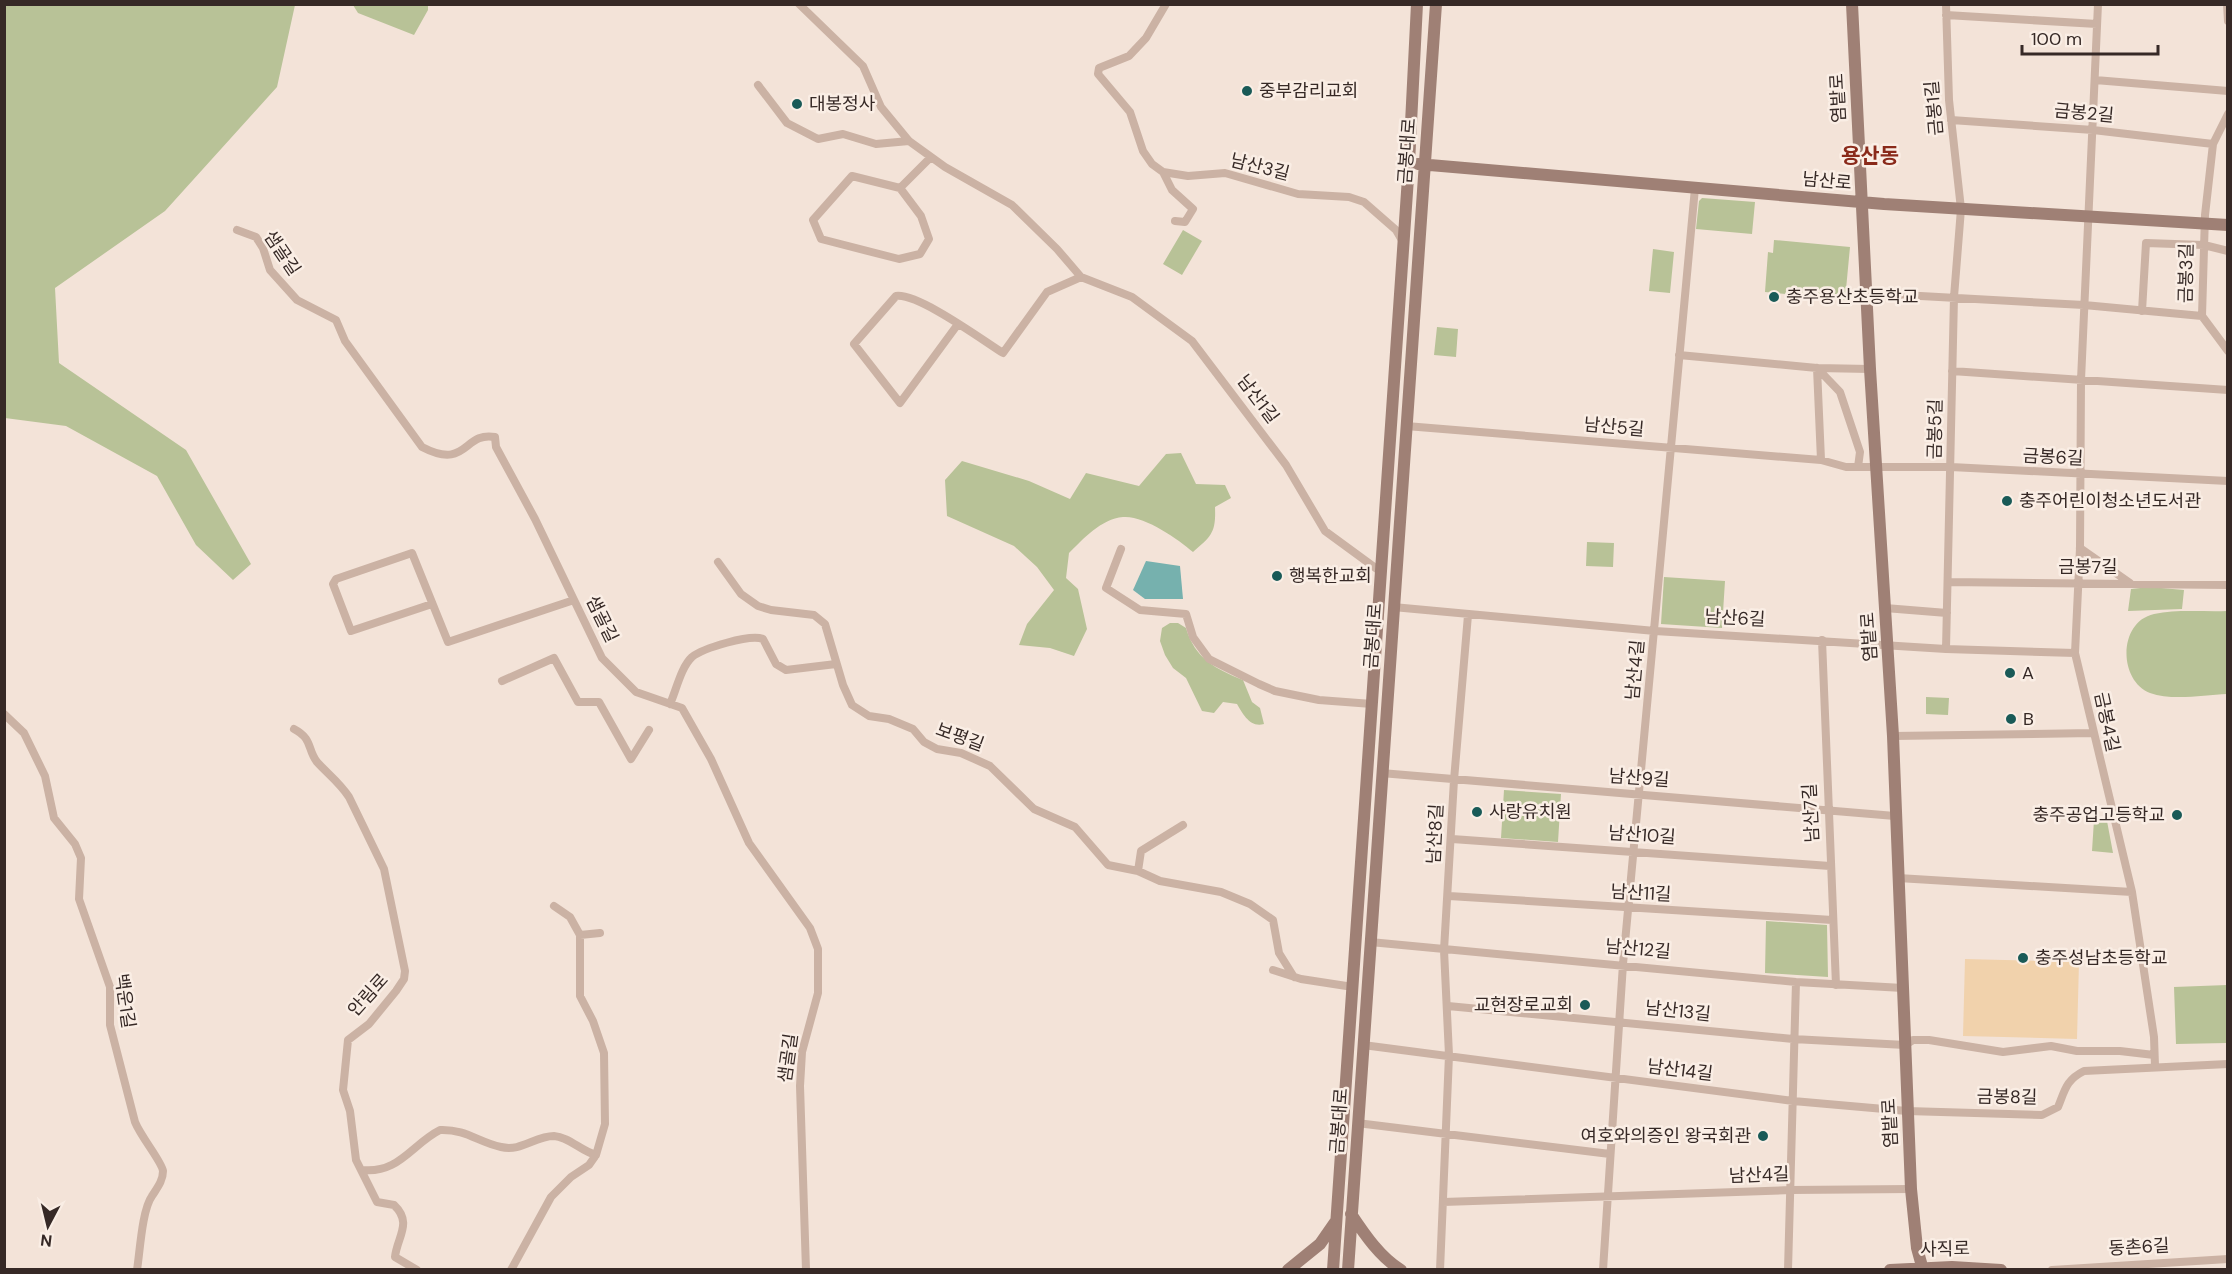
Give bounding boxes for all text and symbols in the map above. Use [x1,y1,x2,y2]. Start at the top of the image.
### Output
scale bar [2022,18,2158,56]
text: 100 m [2031,27,2082,51]
street label: 염밭로 [1825,73,1851,123]
place label: 중부감리교회 [1259,79,1358,103]
street label: 금봉1길 [1920,79,1948,137]
marker: 중부감리교회 [1240,84,1254,98]
place label: 대봉정사 [809,92,876,116]
marker: 대봉정사 [790,97,804,111]
street label: 금봉2길 [2053,98,2115,128]
street label: 금봉대로 [1393,117,1421,185]
district label: 용산동 [1841,142,1899,170]
street label: 남산3길 [1228,148,1292,186]
street label: 남산로 [1801,167,1853,195]
street label: 샘골길 [258,226,306,280]
street label: 금봉3길 [2173,243,2199,303]
place label: 충주용산초등학교 [1786,285,1918,309]
marker: 충주용산초등학교 [1767,290,1781,304]
street label: 남산1길 [1232,370,1284,428]
street label: 금봉5길 [1922,398,1948,460]
street label: 남산5길 [1583,412,1645,442]
street label: 금봉6길 [2022,443,2084,471]
place label: 충주어린이청소년도서관 [2019,489,2202,513]
marker: 충주어린이청소년도서관 [2000,494,2014,508]
street label: 금봉7길 [2058,555,2118,579]
place label: 행복한교회 [1289,564,1372,588]
marker: 행복한교회 [1270,569,1284,583]
street label: 샘골길 [580,591,624,647]
street label: 금봉대로 [1359,602,1387,670]
street label: 남산6길 [1704,604,1766,632]
street label: 염밭로 [1855,611,1883,663]
street label: 남산4길 [1620,639,1650,701]
place label: A [2022,661,2034,685]
marker: A [2003,666,2017,680]
street label: 금봉4길 [2089,690,2125,754]
place label: B [2023,707,2034,731]
marker: B [2004,712,2018,726]
street label: 보평길 [933,717,987,757]
street label: 남산9길 [1608,764,1670,792]
street label: 남산7길 [1797,783,1825,843]
place label: 사랑유치원 [1489,800,1572,824]
street label: 남산8길 [1421,803,1449,865]
place label: 충주공업고등학교 [2033,803,2165,827]
marker: 사랑유치원 [1470,805,1484,819]
marker: 충주공업고등학교 [2170,808,2184,822]
street label: 남산10길 [1607,821,1677,849]
street label: 남산11길 [1610,879,1672,907]
street label: 남산12길 [1604,934,1672,964]
place label: 충주성남초등학교 [2035,946,2167,970]
marker: 충주성남초등학교 [2016,951,2030,965]
street label: 안림로 [342,969,394,1021]
street label: 백운1길 [109,972,141,1030]
place label: 교현장로교회 [1474,993,1573,1017]
street label: 남산13길 [1644,996,1712,1026]
marker: 교현장로교회 [1578,998,1592,1012]
street label: 샘골길 [773,1032,803,1084]
street label: 남산14길 [1646,1054,1714,1086]
street label: 금봉8길 [1976,1084,2038,1110]
street label: 금봉대로 [1325,1087,1353,1155]
street label: 염밭로 [1877,1098,1903,1148]
place label: 여호와의증인 왕국회관 [1581,1124,1751,1148]
marker: 여호와의증인 왕국회관 [1756,1129,1770,1143]
street label: 남산4길 [1728,1162,1790,1188]
north arrow [18,1196,78,1256]
text: N [39,1229,53,1252]
street label: 동촌6길 [2108,1233,2170,1261]
street label: 사직로 [1920,1237,1970,1261]

